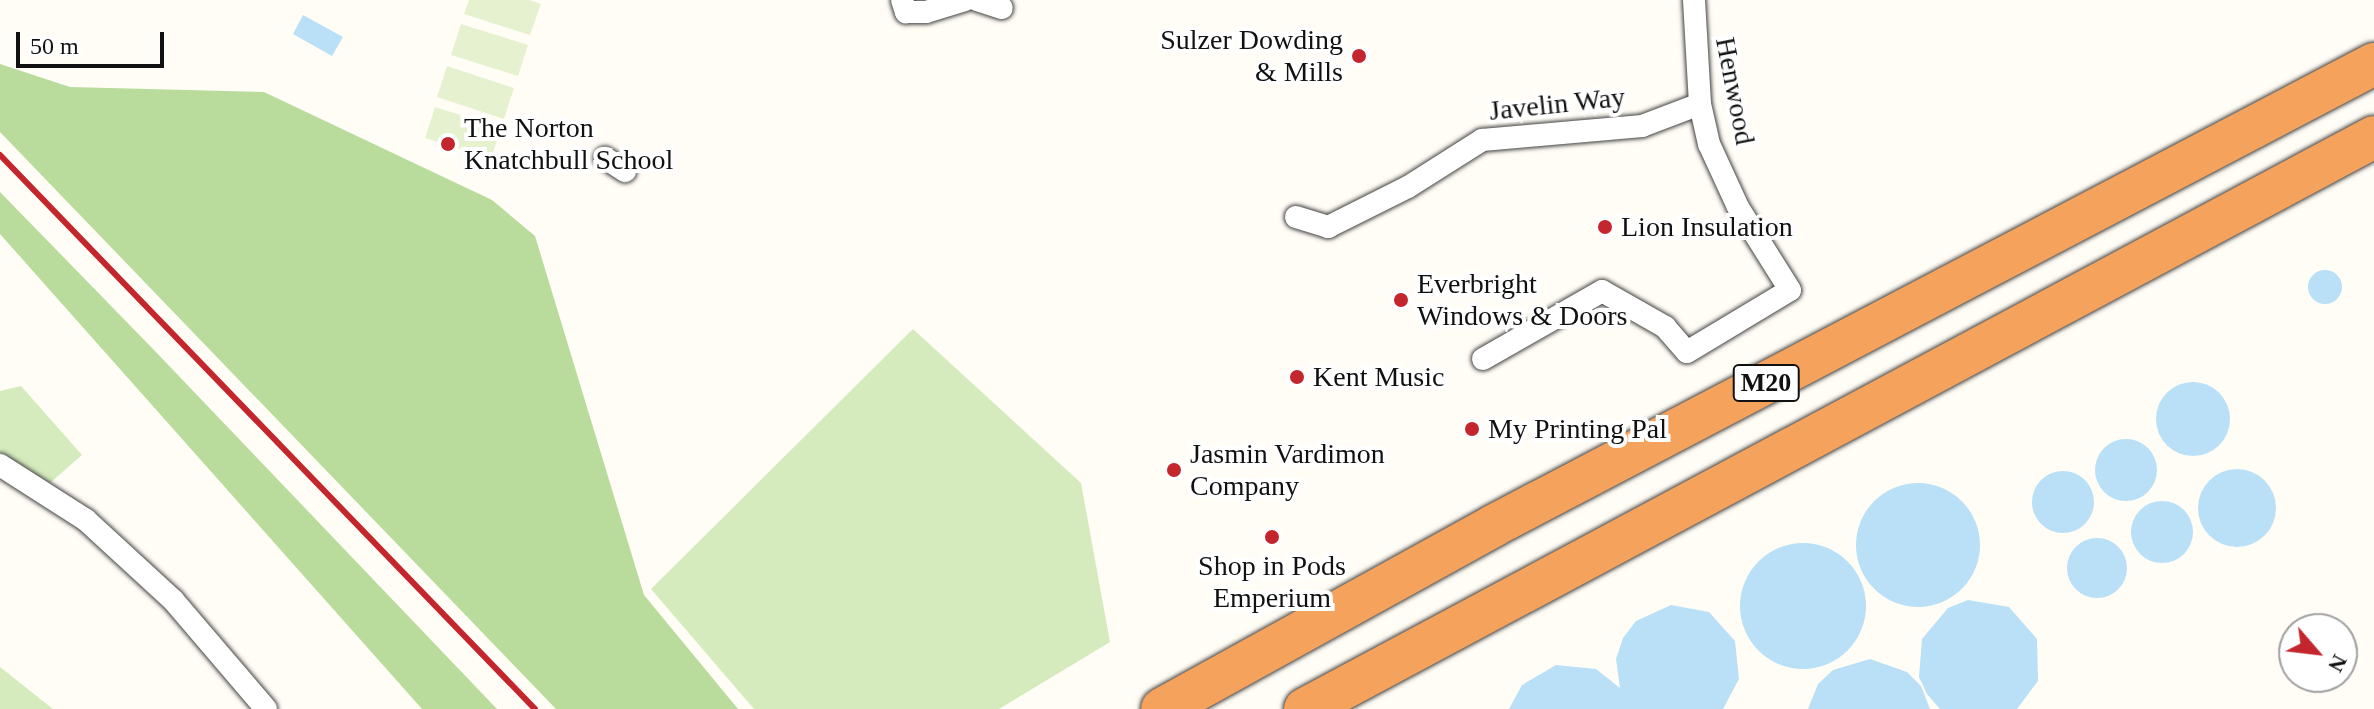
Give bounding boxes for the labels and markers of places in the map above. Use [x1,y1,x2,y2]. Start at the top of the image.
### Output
place label: Sulzer Dowding & Mills [1160,23,1343,89]
marker: Sulzer Dowding & Mills [1350,47,1368,65]
place label: The Norton Knatchbull School [464,111,673,177]
marker: The Norton Knatchbull School [439,135,457,153]
place label: Lion Insulation [1621,210,1793,244]
marker: Lion Insulation [1596,218,1614,236]
place label: Everbright Windows & Doors [1417,267,1627,333]
marker: Everbright Windows & Doors [1392,291,1410,309]
place label: Kent Music [1313,360,1444,394]
marker: Kent Music [1288,368,1306,386]
place label: My Printing Pal [1488,412,1667,446]
marker: My Printing Pal [1463,420,1481,438]
place label: Jasmin Vardimon Company [1190,437,1385,503]
marker: Jasmin Vardimon Company [1165,461,1183,479]
marker: Shop in Pods Emperium [1263,528,1281,546]
place label: Shop in Pods Emperium [1198,549,1346,615]

